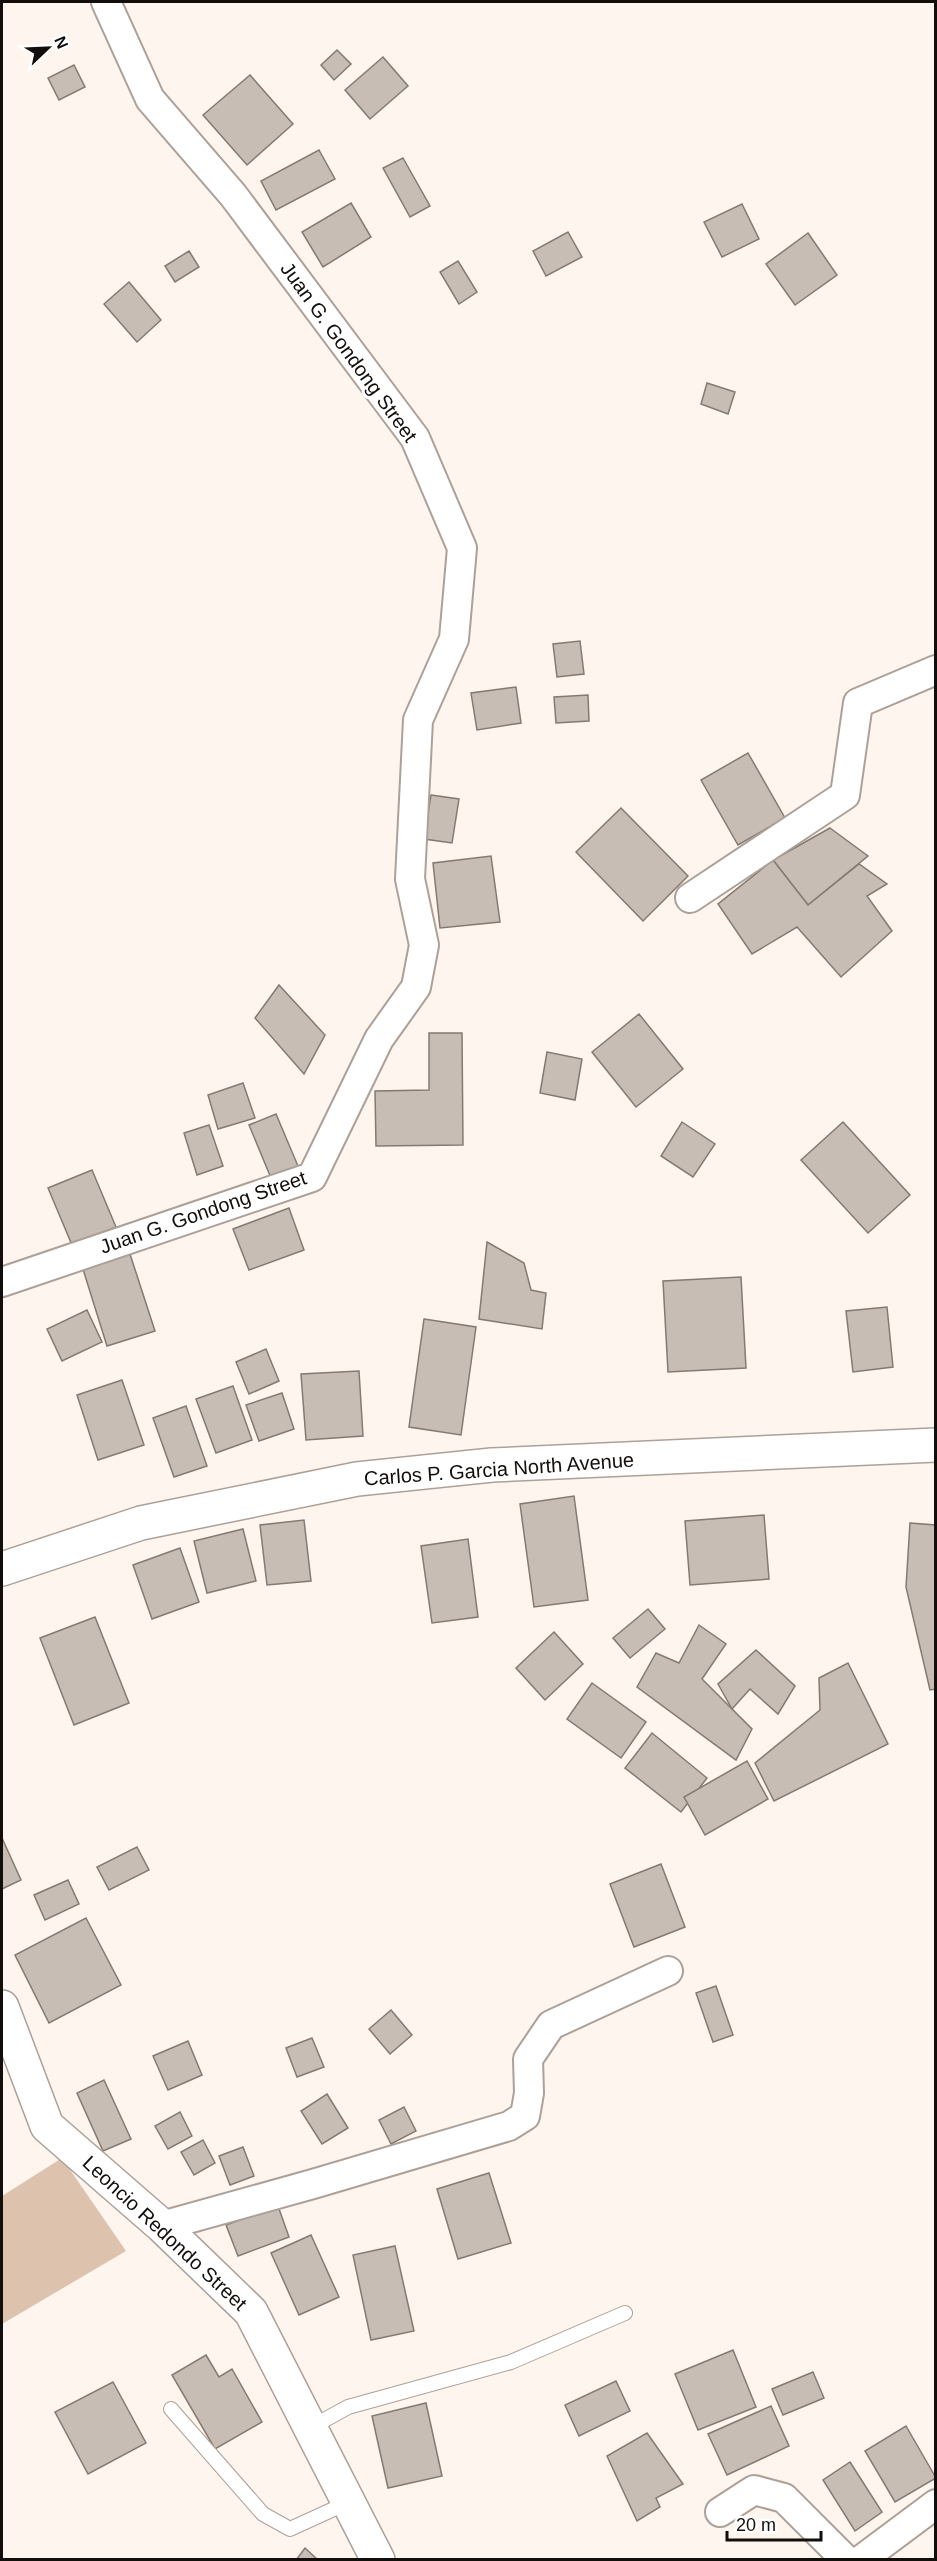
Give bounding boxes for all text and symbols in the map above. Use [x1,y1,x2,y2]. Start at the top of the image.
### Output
north arrow [18,18,78,78]
text: N [51,34,71,51]
street label: Juan G. Gondong Street [276,258,422,447]
street label: Juan G. Gondong Street [97,1166,309,1258]
street label: Carlos P. Garcia North Avenue [363,1449,635,1489]
street label: Leoncio Redondo Street [79,2151,252,2315]
scale bar [727,2504,822,2542]
text: 20 m [736,2515,776,2535]

